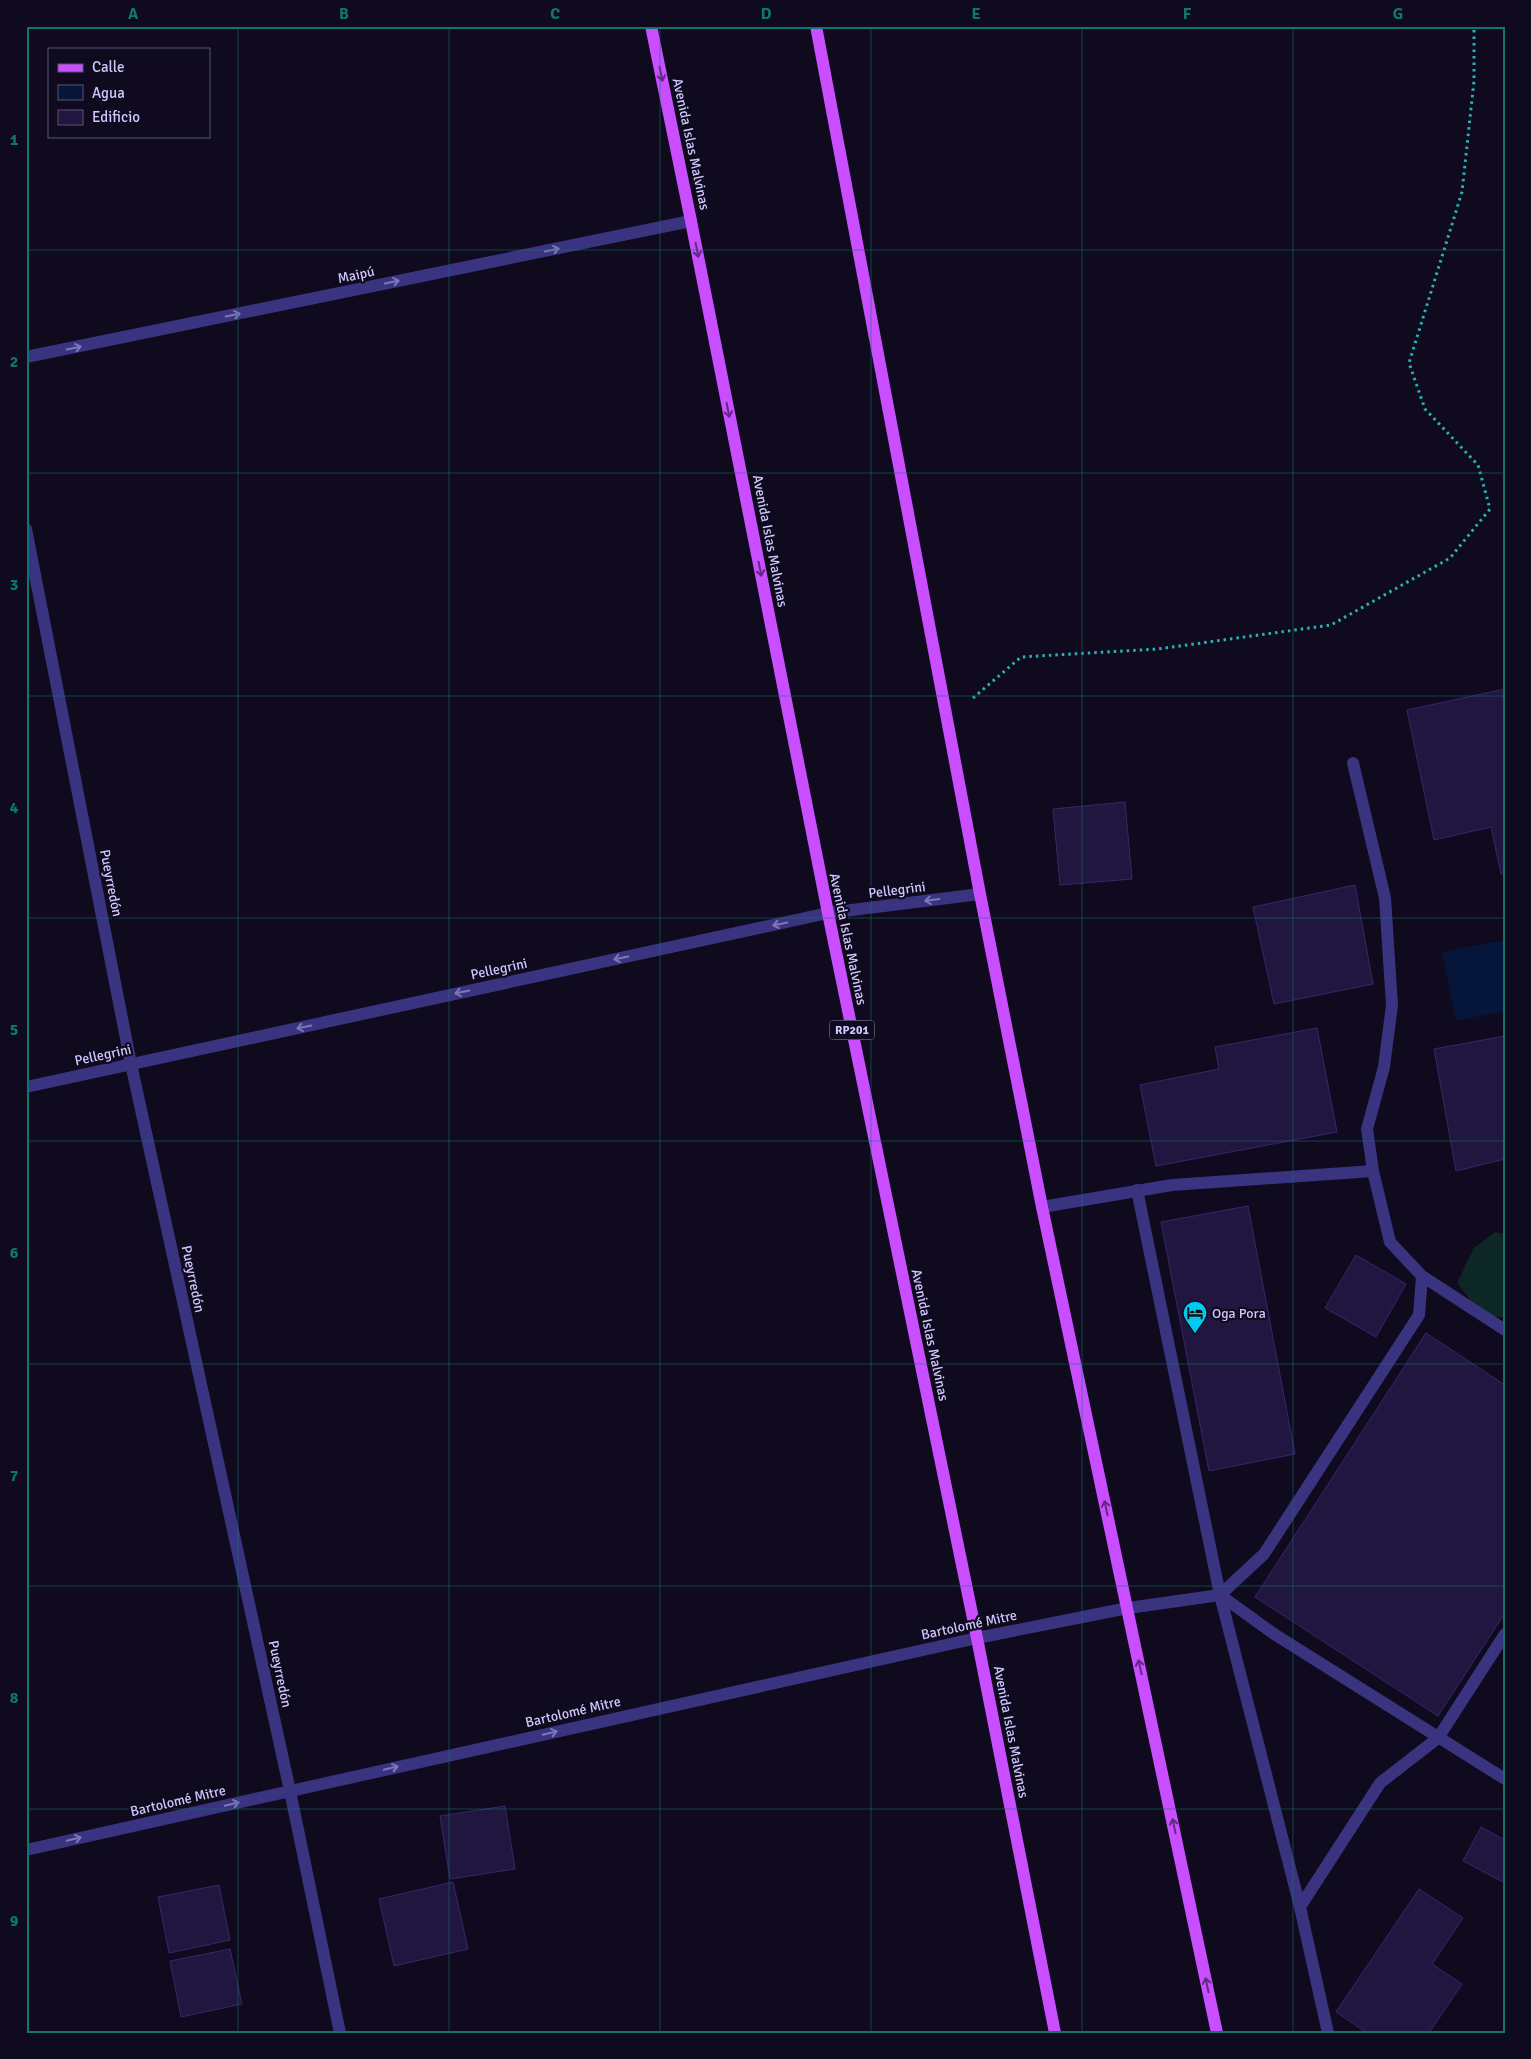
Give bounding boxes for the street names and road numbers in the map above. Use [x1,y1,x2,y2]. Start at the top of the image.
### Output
street label: Avenida Islas Malvinas [669,76,713,212]
street label: Maipú [336,263,376,287]
street label: Avenida Islas Malvinas [749,473,791,609]
street label: Pueyrredón [96,848,126,918]
street label: Avenida Islas Malvinas [826,871,870,1007]
street label: Pellegrini [867,878,927,902]
street label: Pellegrini [469,955,529,983]
road number: RP201 [830,1020,874,1040]
street label: Pellegrini [73,1041,133,1069]
street label: Pueyrredón [178,1244,208,1314]
street label: Avenida Islas Malvinas [908,1267,952,1403]
street label: Bartolomé Mitre [920,1607,1018,1643]
street label: Pueyrredón [265,1639,295,1709]
street label: Avenida Islas Malvinas [990,1664,1032,1800]
street label: Bartolomé Mitre [524,1693,622,1731]
street label: Bartolomé Mitre [129,1782,227,1820]

